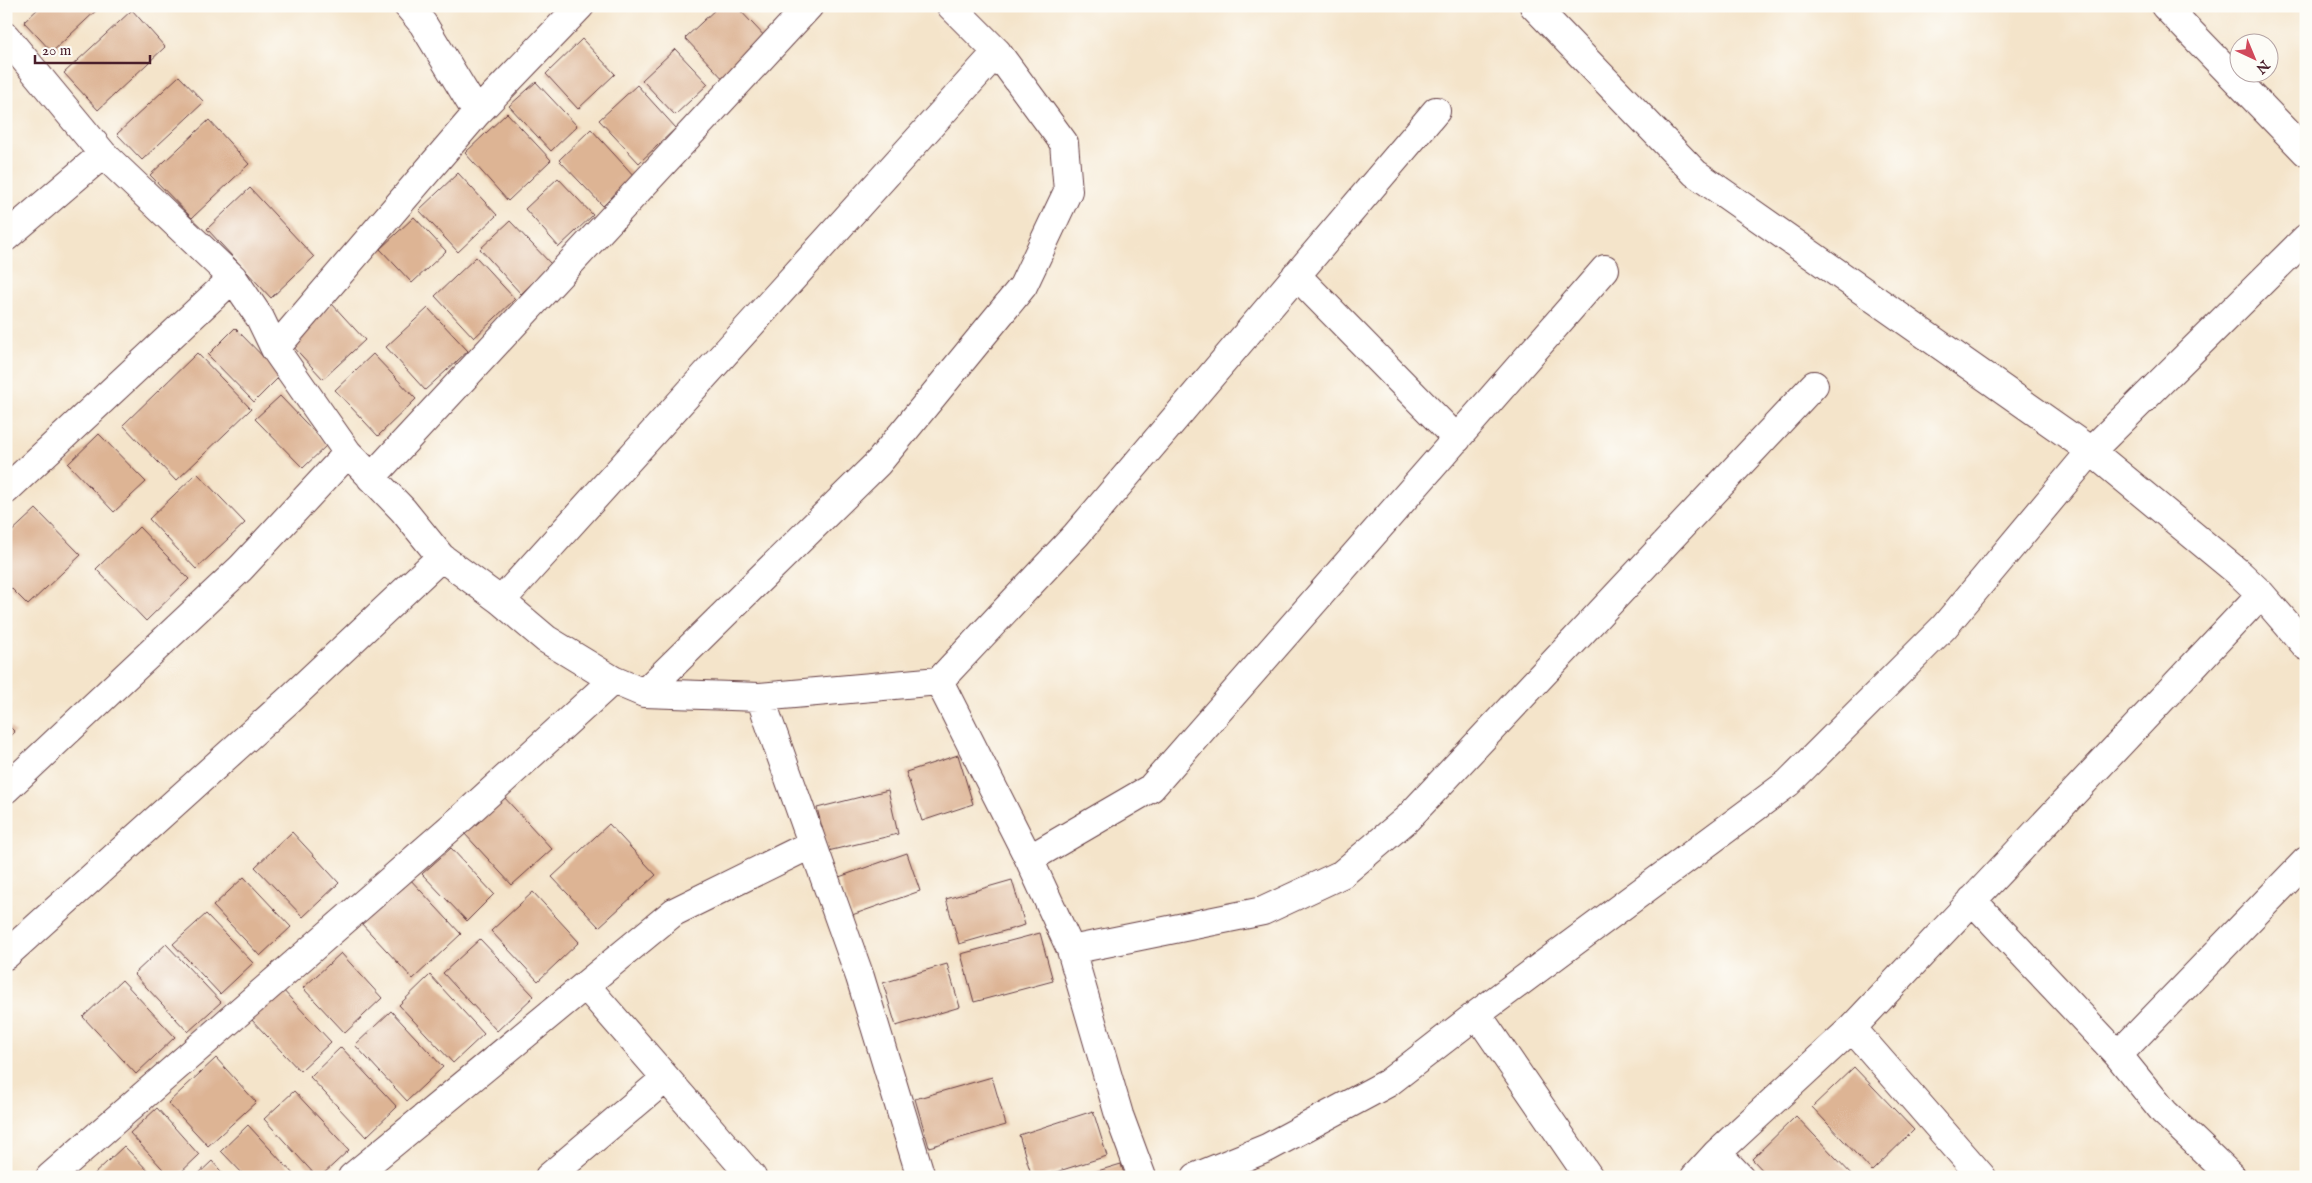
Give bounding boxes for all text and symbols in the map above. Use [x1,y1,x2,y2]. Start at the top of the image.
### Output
scale bar [35,32,150,64]
north arrow [2230,32,2280,82]
text: 20 m [42,41,72,60]
text: N [2252,55,2274,77]

